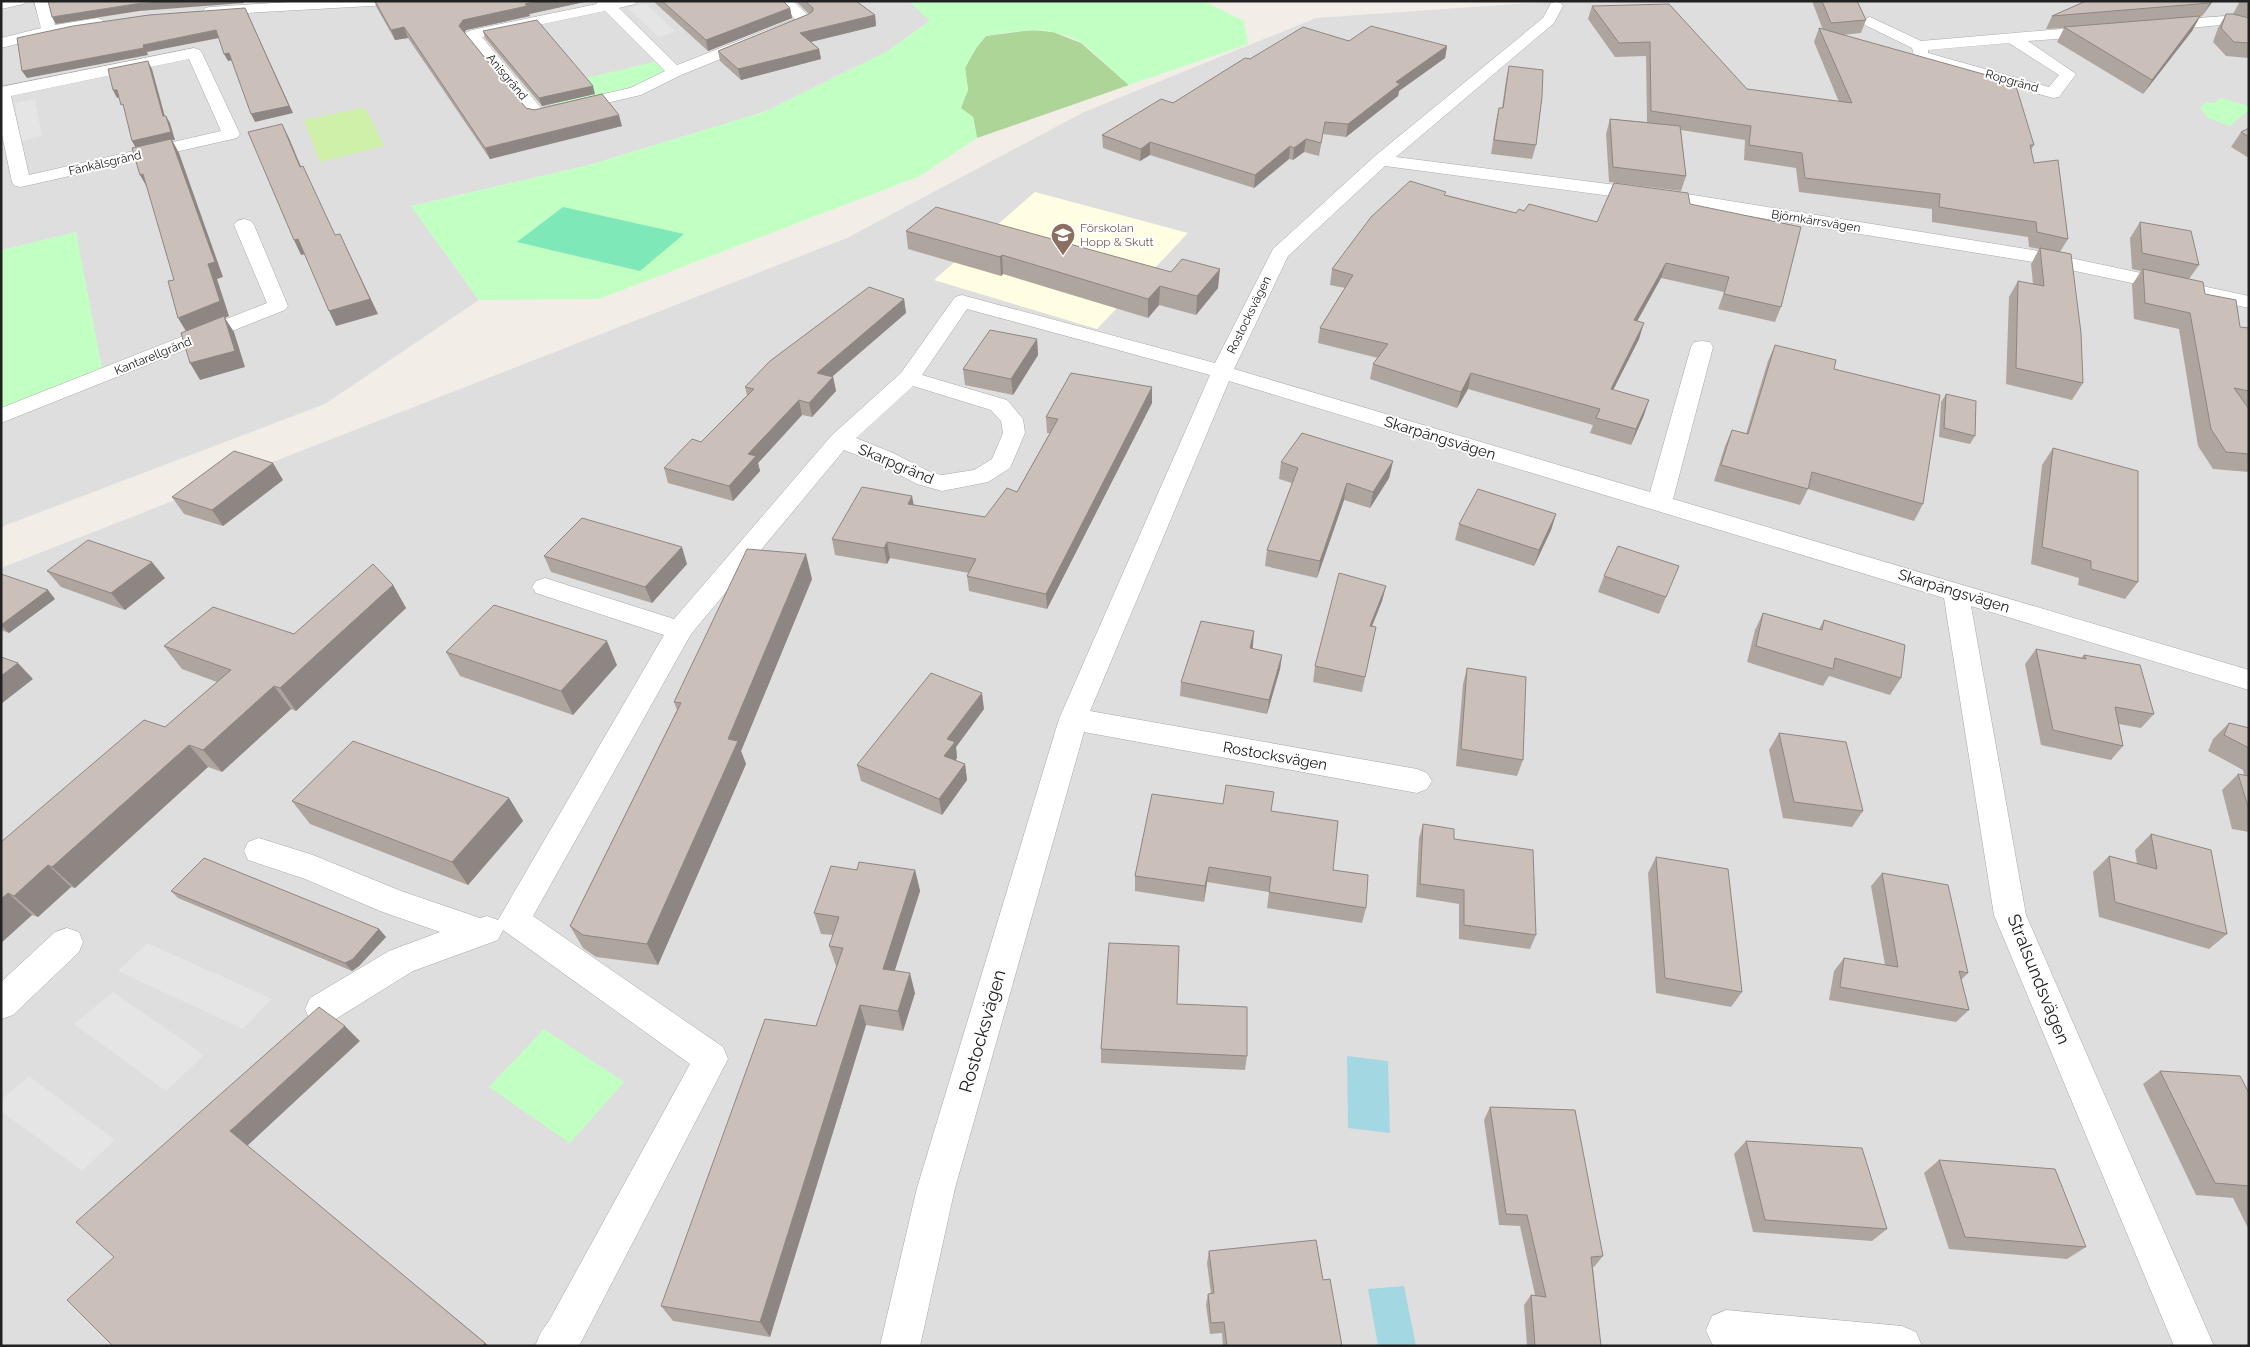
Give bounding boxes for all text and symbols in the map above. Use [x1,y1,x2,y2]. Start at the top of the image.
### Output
street label: Anisgränd [484,51,530,103]
street label: Ropgränd [1984,67,2040,95]
street label: Fänkålsgränd [67,148,143,178]
street label: Björnkärrsvägen [1770,207,1862,235]
place label: Förskolan Hopp & Skutt [1080,221,1154,249]
school or university icon: Förskolan Hopp & Skutt [1050,222,1076,256]
street label: Rostocksvägen [1224,274,1274,356]
street label: Kantarellgränd [112,334,194,378]
street label: Skarpängsvägen [1382,412,1498,464]
street label: Skarpgränd [855,440,937,488]
street label: Skarpängsvägen [1896,565,2012,617]
street label: Rostocksvägen [1221,738,1329,774]
street label: Stralsundsvägen [2003,911,2075,1047]
street label: Rostocksvägen [954,967,1010,1095]

